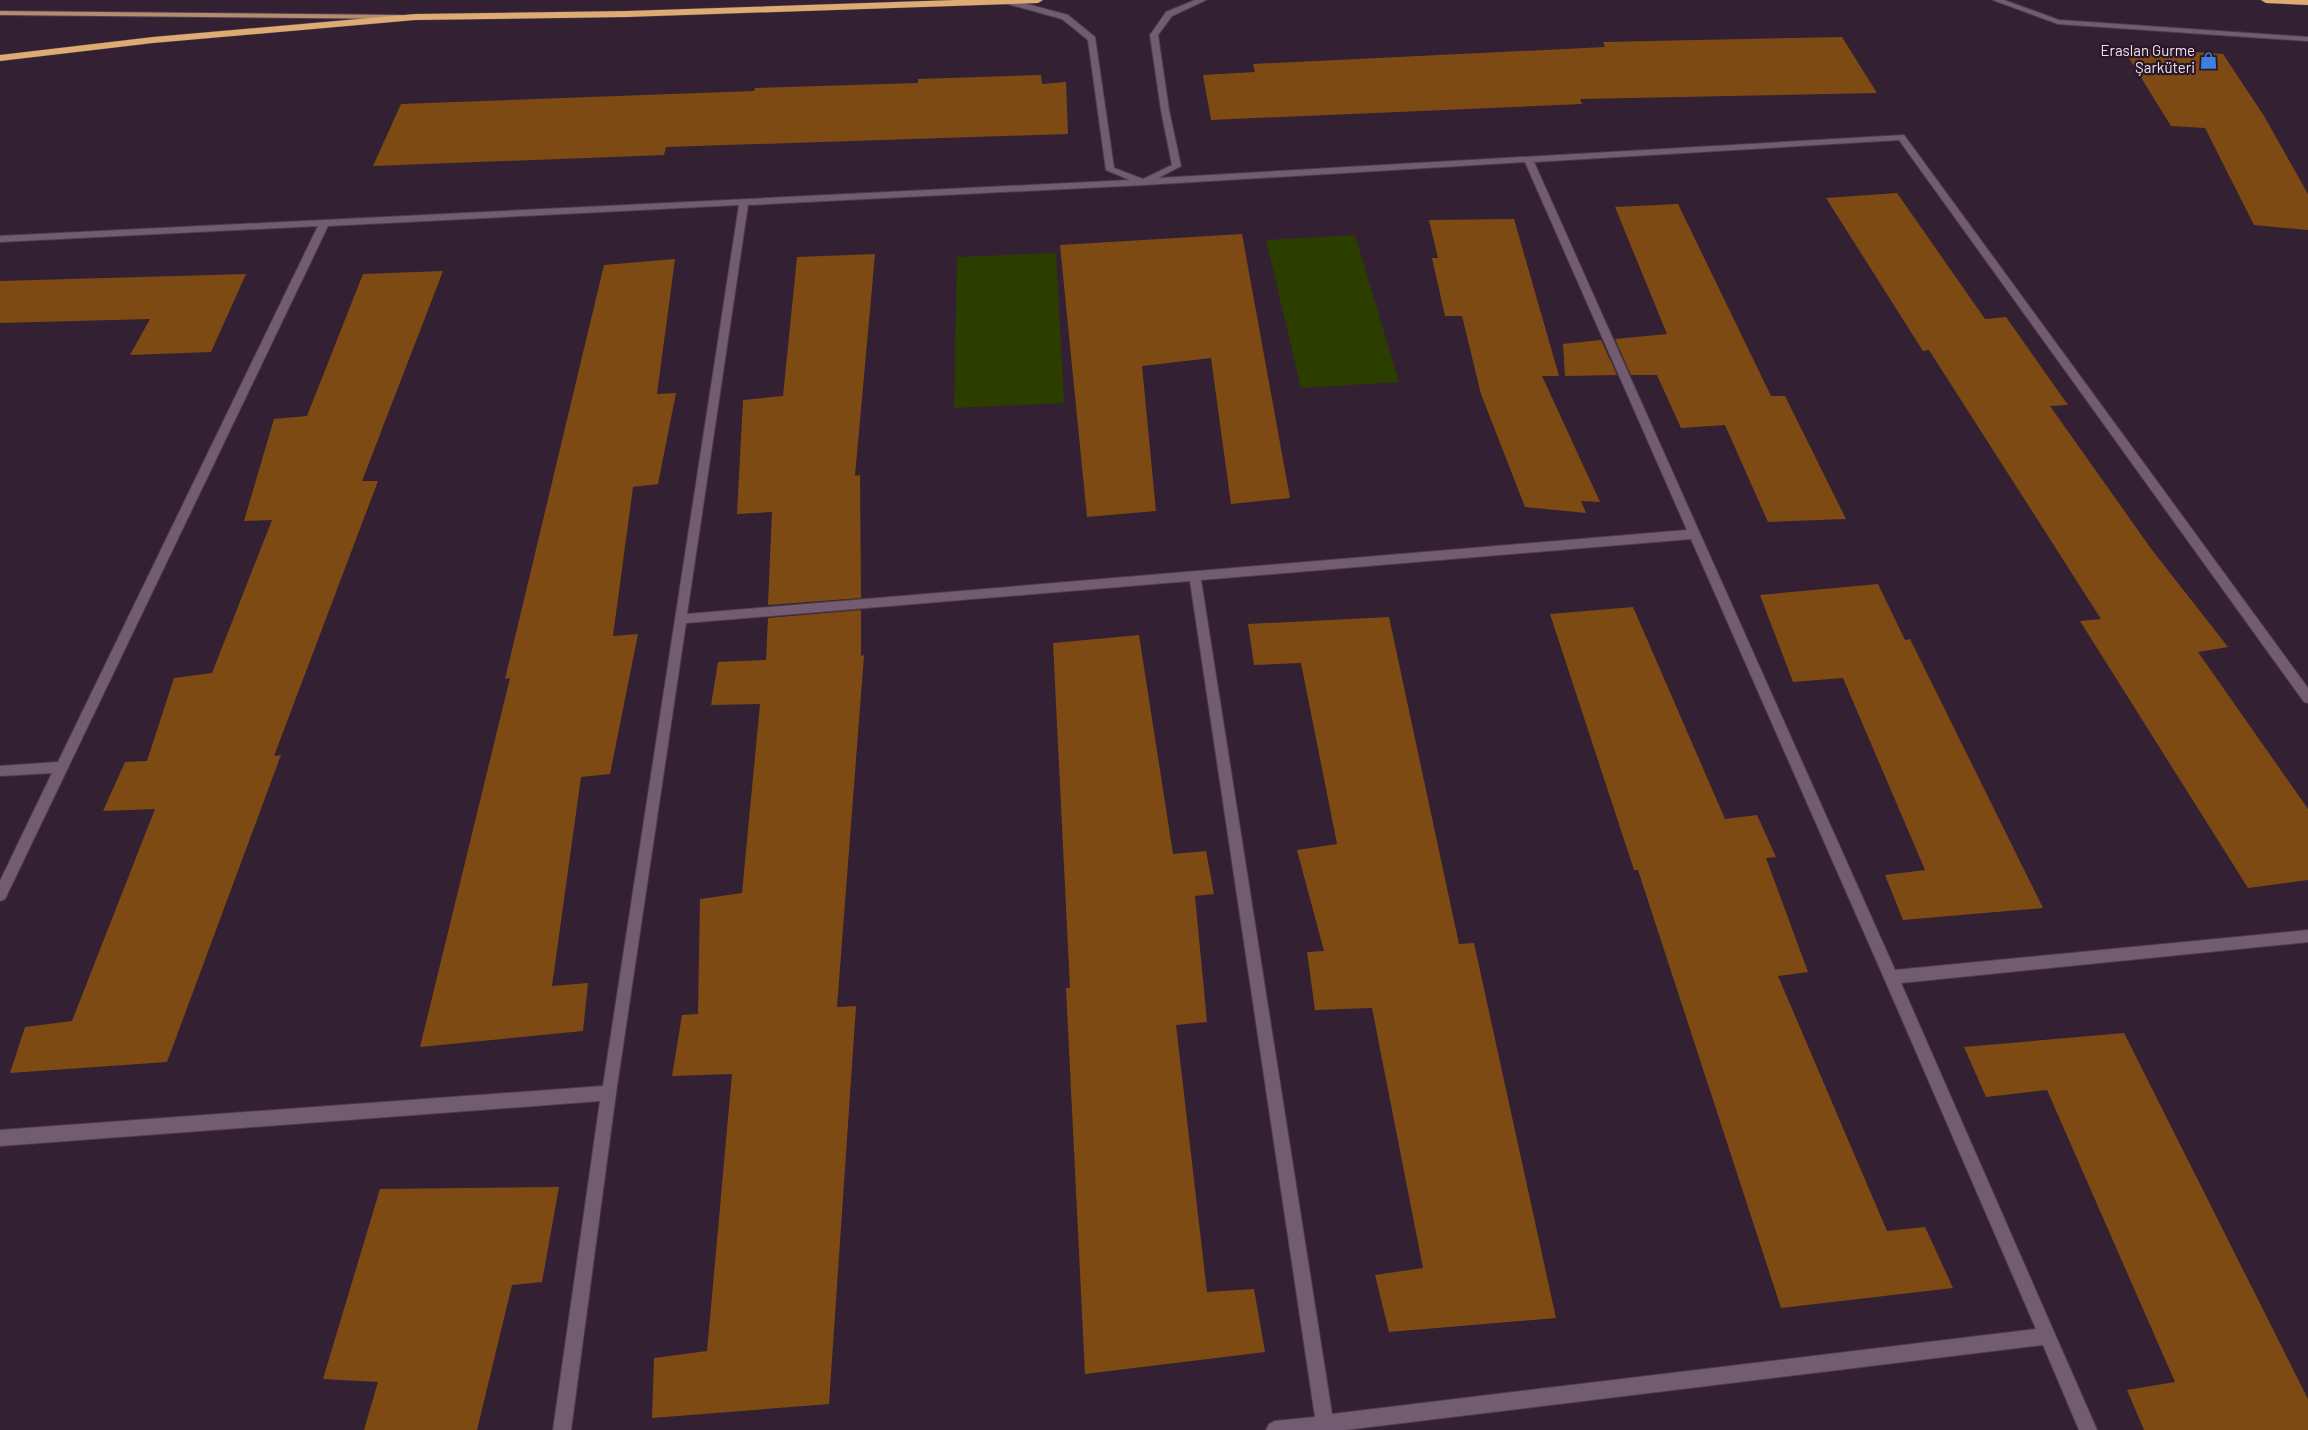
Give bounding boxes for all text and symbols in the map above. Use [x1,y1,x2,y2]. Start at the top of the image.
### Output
place label: Eraslan Gurme Şarküteri [2100,41,2195,76]
shop icon: Eraslan Gurme Şarküteri [2199,50,2219,70]

